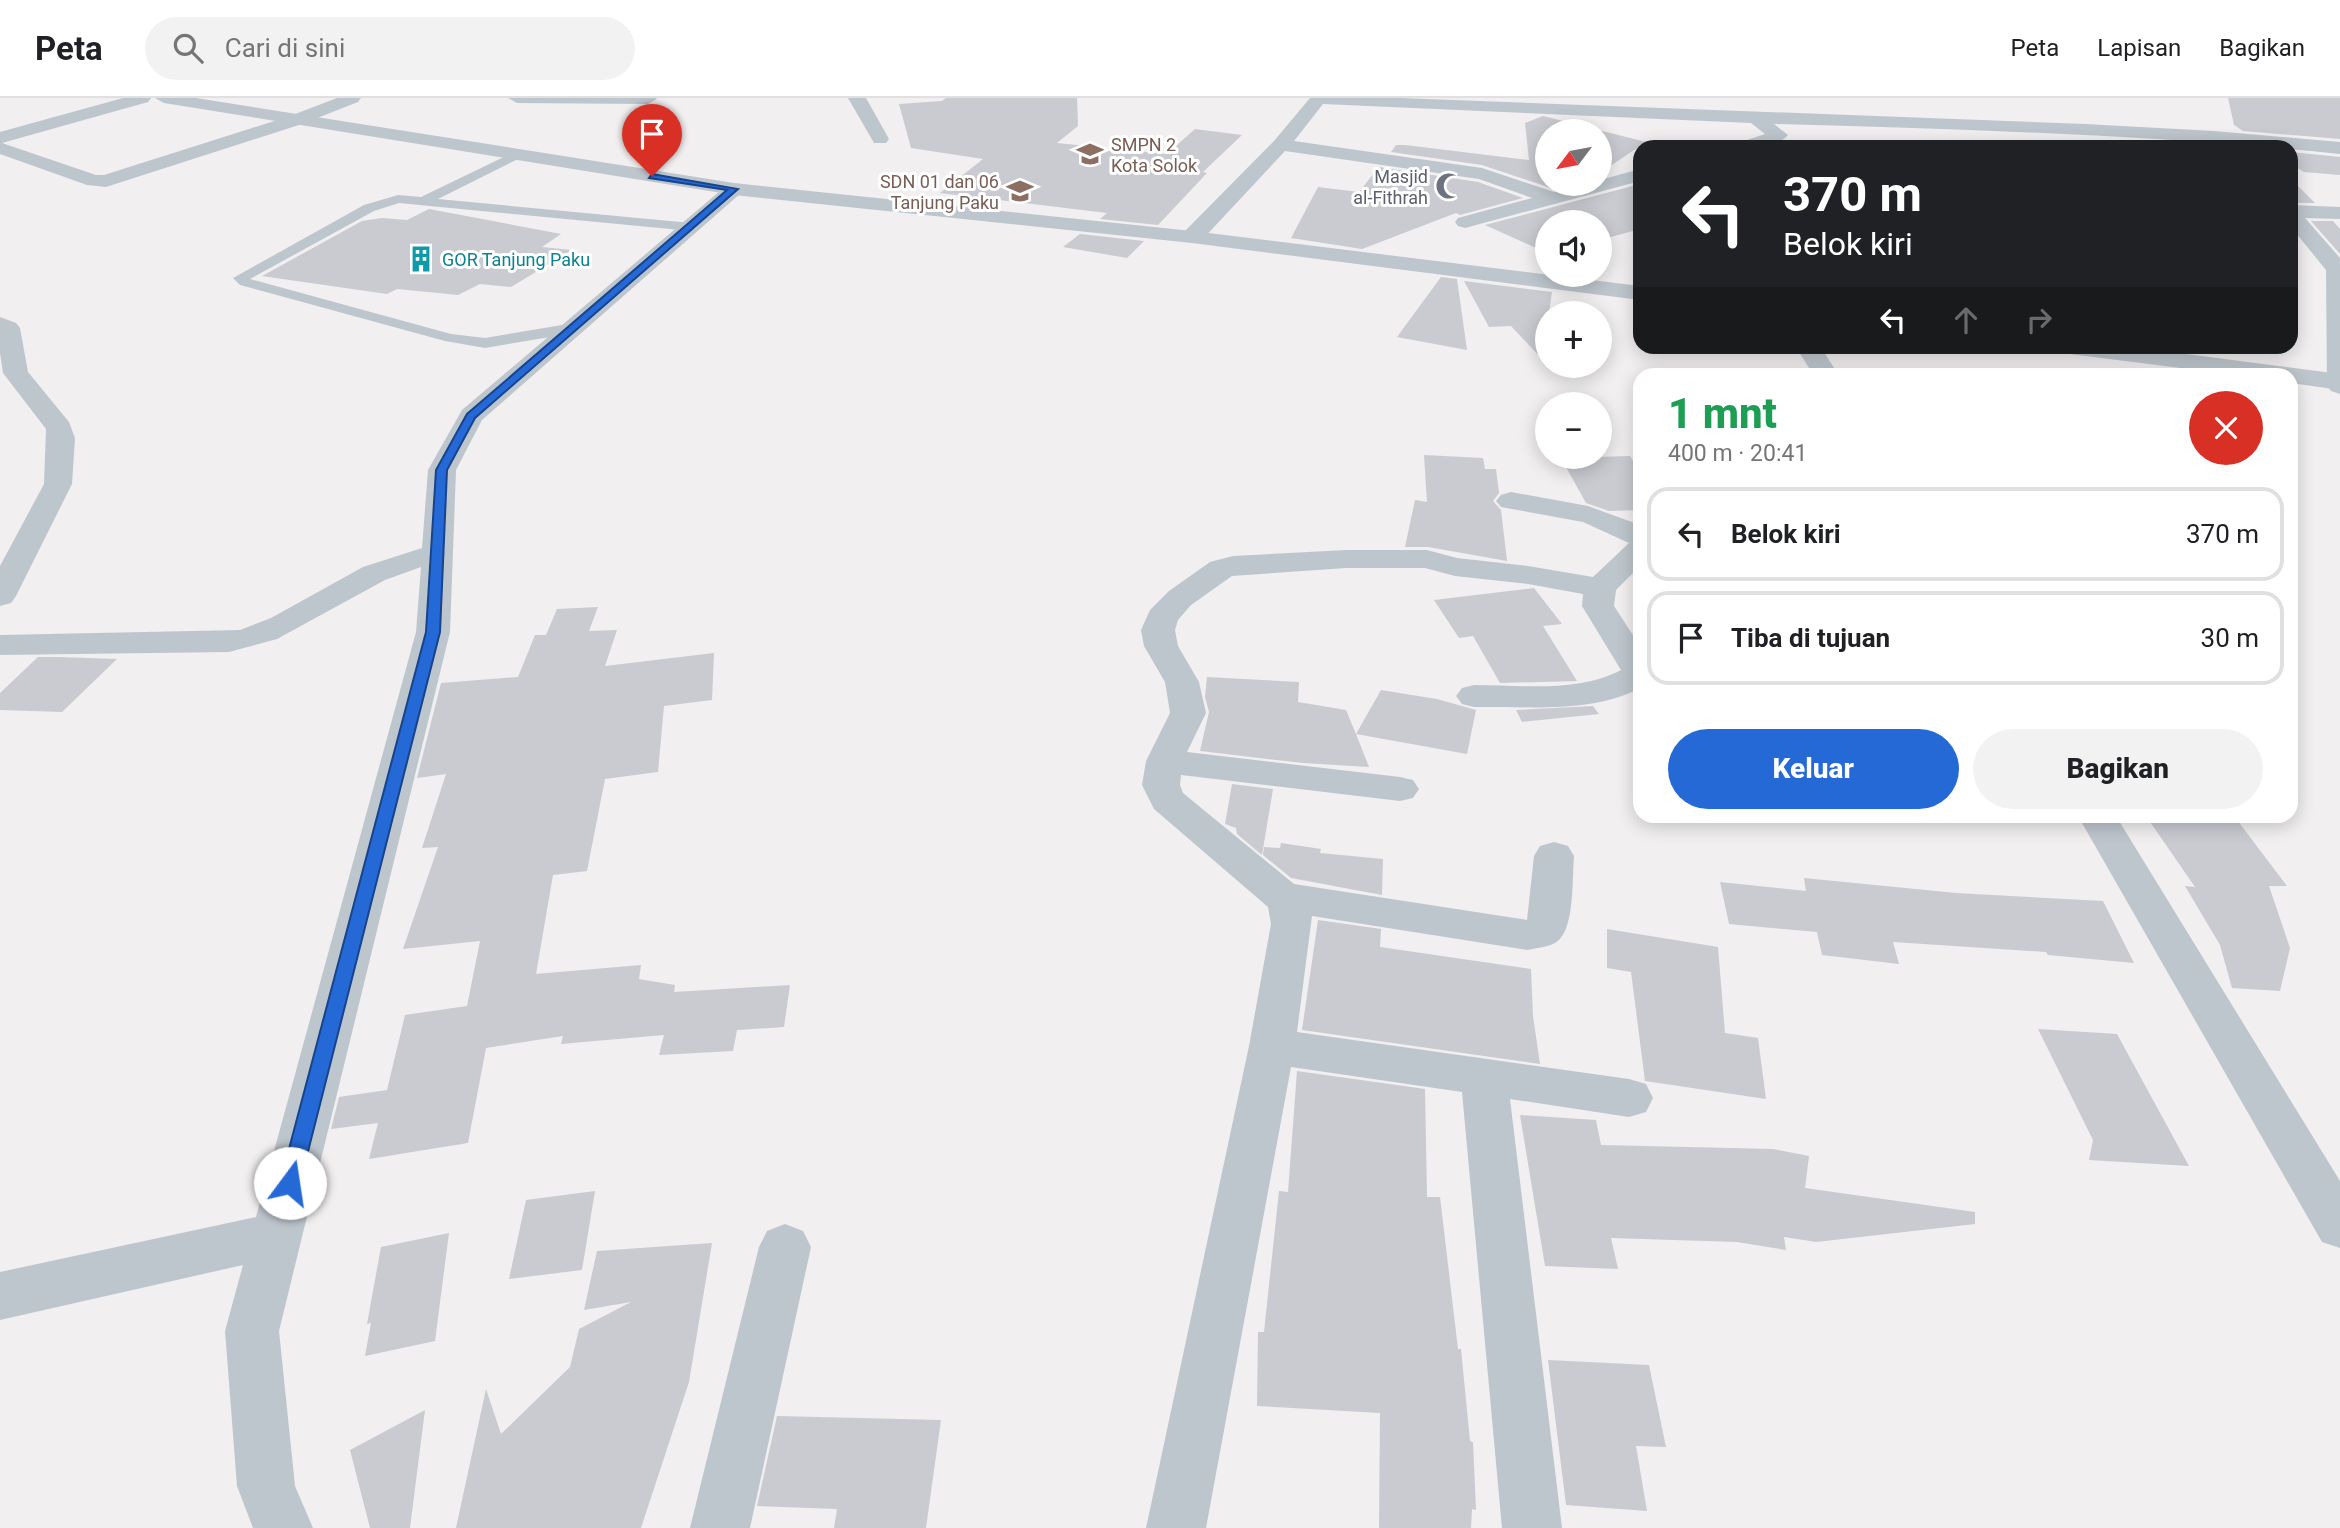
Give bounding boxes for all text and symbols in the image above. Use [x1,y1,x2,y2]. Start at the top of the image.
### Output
search box [145,17,635,80]
text: Peta [35,29,103,68]
icon: search [169,29,207,67]
text: Cari di sini [225,33,345,63]
text: Peta [2011,34,2059,62]
text: Lapisan [2097,34,2181,62]
text: Bagikan [2219,34,2305,62]
pin [622,104,682,176]
icon: arrive [633,115,671,153]
north arrow [1535,119,1612,196]
map controls [1535,119,1612,469]
place label: SMPN 2 Kota Solok [1111,134,1198,176]
school or university icon: SMPN 2 Kota Solok [1075,139,1105,169]
place label: Masjid al-Fithrah [1353,166,1428,208]
text: 370 m [1783,166,1922,223]
icon: left [1668,168,1759,259]
place label: SDN 01 dan 06 Tanjung Paku [880,171,999,213]
mosque icon: Masjid al-Fithrah [1434,171,1464,201]
school or university icon: SDN 01 dan 06 Tanjung Paku [1005,176,1035,206]
button: sound [1535,210,1612,287]
text: Belok kiri [1783,225,1913,263]
building icon: GOR Tanjung Paku [406,244,436,274]
place label: GOR Tanjung Paku [442,249,590,270]
button: + [1535,301,1612,378]
icon: left [1874,301,1912,339]
icon: ahead [1947,301,1985,339]
icon: right [2020,301,2058,339]
text: 1 mnt [1668,389,1777,438]
button: close [2189,391,2263,465]
button: − [1535,392,1612,469]
text: 400 m · 20:41 [1668,440,1807,467]
icon: left [1672,515,1710,553]
text: Belok kiri [1731,519,1841,549]
text: 370 m [2186,519,2259,549]
icon: arrive [1672,619,1710,657]
text: Tiba di tujuan [1731,623,1890,653]
text: 30 m [2201,623,2259,653]
button: Keluar [1668,729,1959,809]
button: Bagikan [1973,729,2263,809]
position arrow [253,1146,327,1220]

